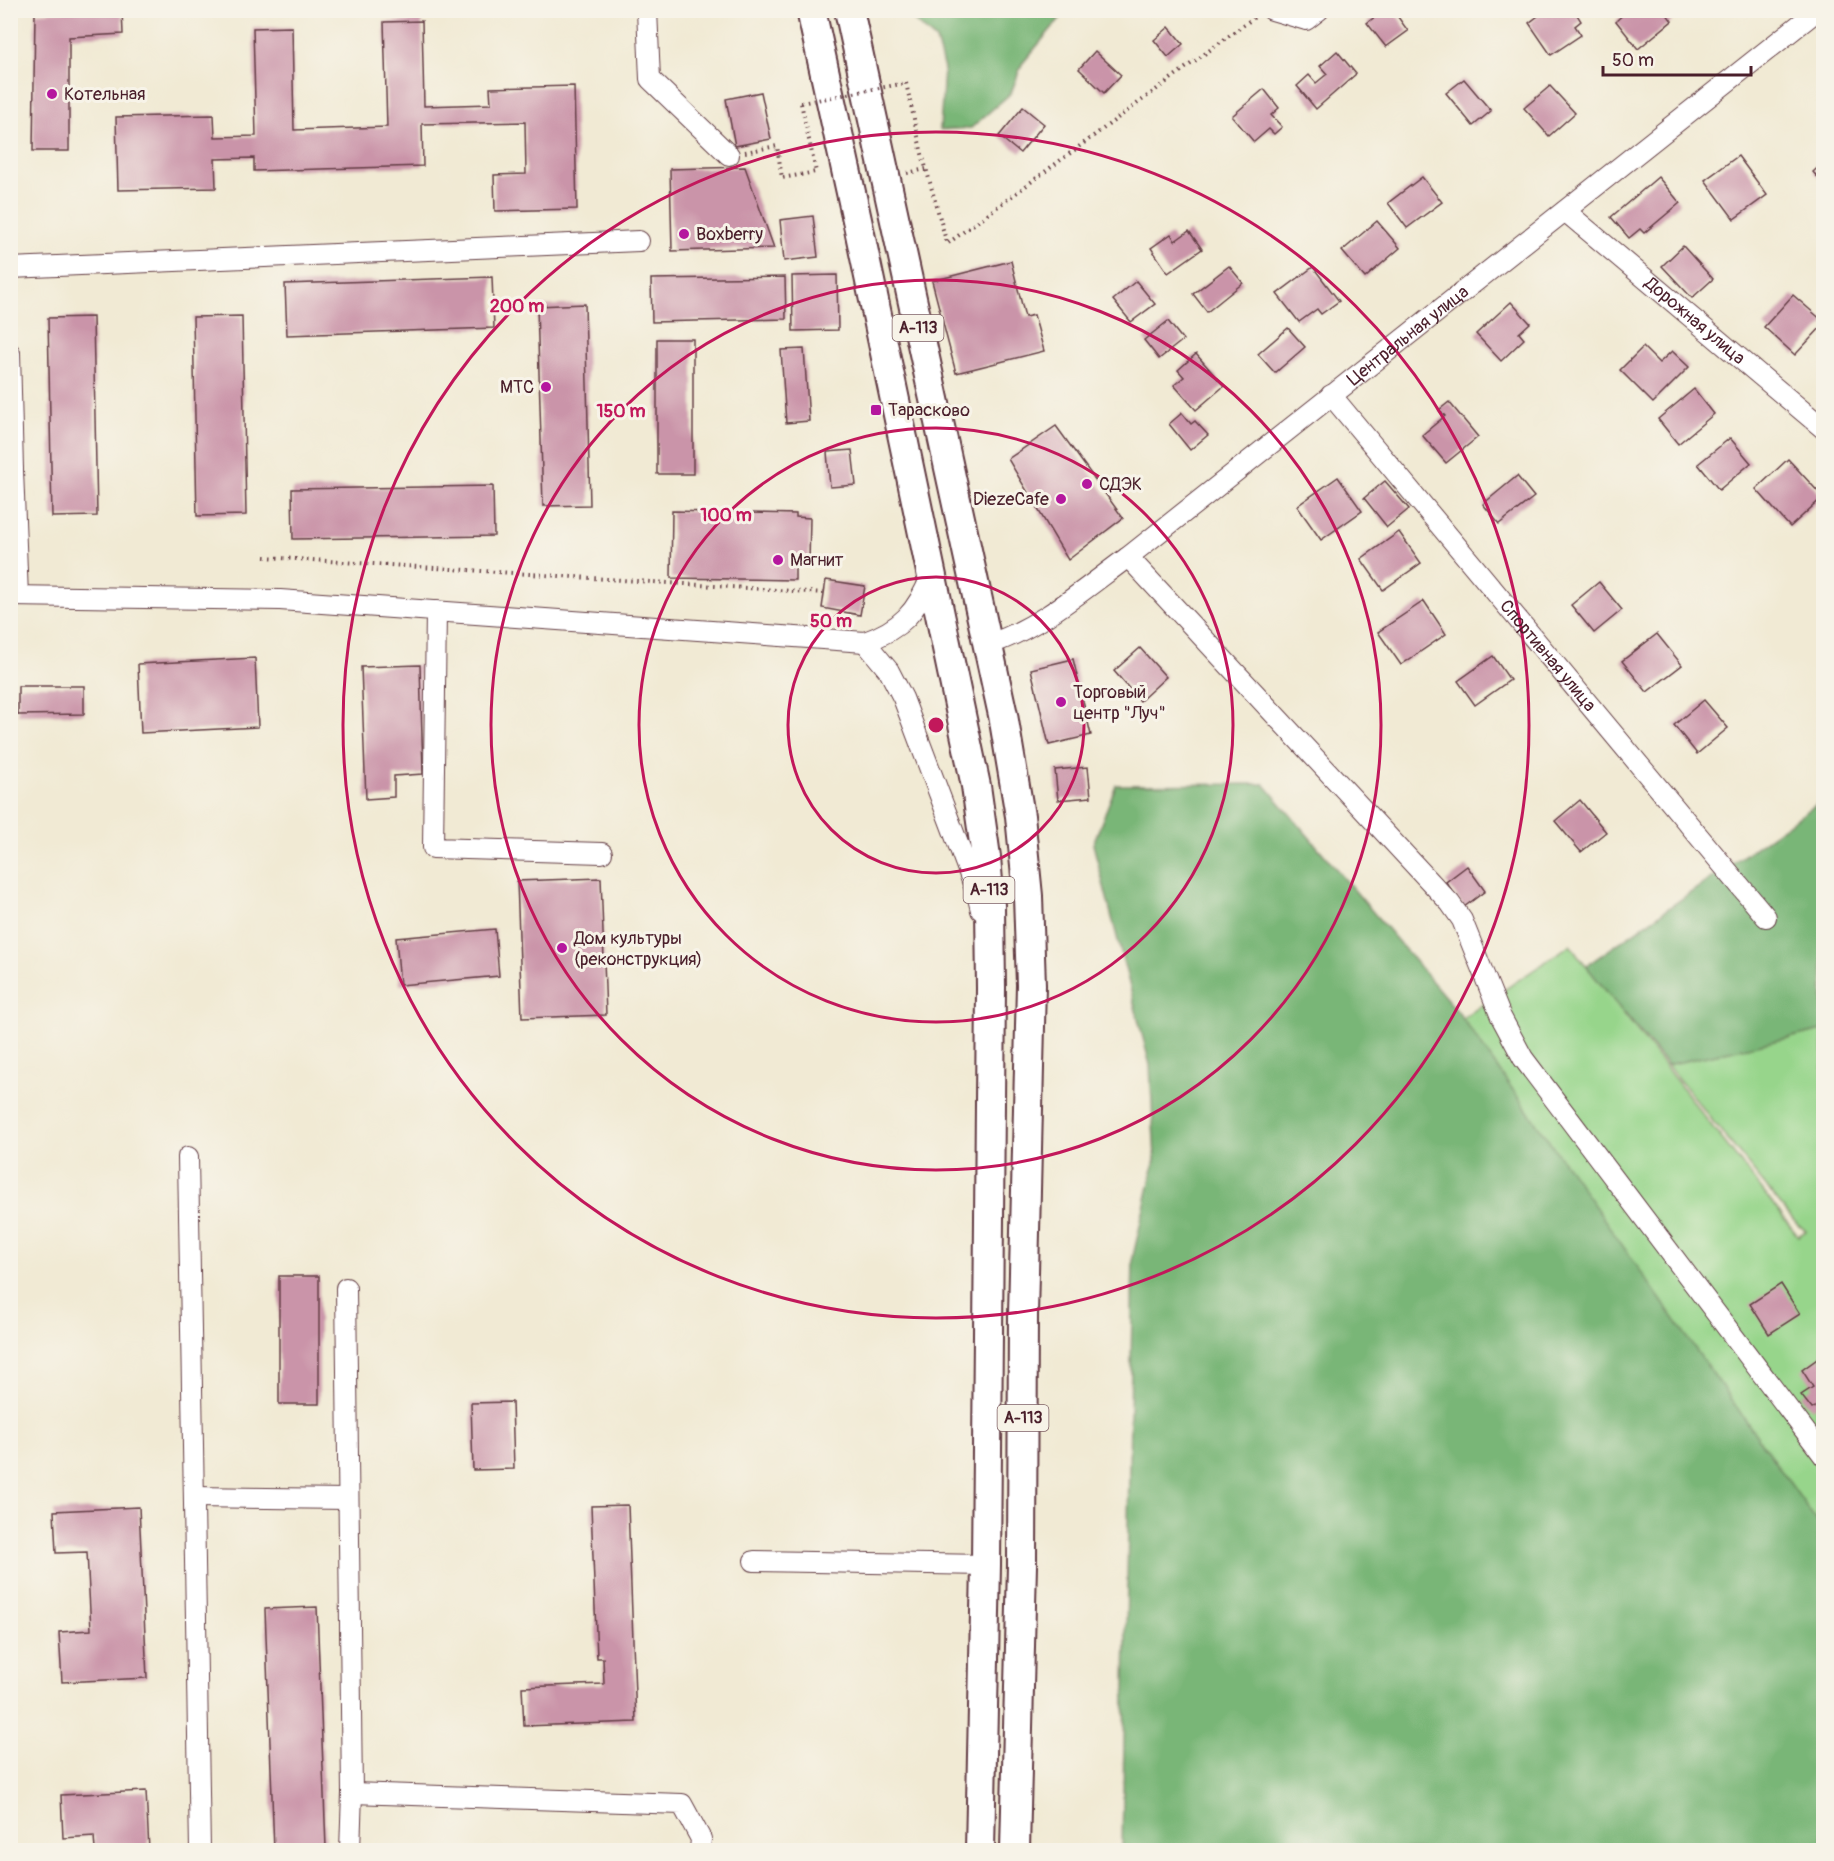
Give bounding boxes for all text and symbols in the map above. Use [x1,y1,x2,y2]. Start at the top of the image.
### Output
scale bar [1603,39,1752,77]
text: 50 m [1612,49,1654,72]
place label: Котельная [64,83,145,106]
marker: Котельная [45,87,59,101]
place label: Boxberry [696,223,763,246]
marker: Boxberry [677,227,691,241]
street label: Дорожная улица [1639,271,1750,369]
street label: Центральная улица [1342,280,1473,390]
text: 200 m [490,295,544,318]
road number: А-113 [892,315,944,341]
place label: МТС [500,376,534,399]
marker: МТС [539,380,553,394]
place label: Тарасково [888,399,970,422]
text: 150 m [597,400,646,423]
marker: Тарасково [869,403,883,417]
place label: СДЭК [1099,473,1142,496]
marker: СДЭК [1080,477,1094,491]
place label: DiezeCafe [973,488,1049,511]
marker: DiezeCafe [1054,492,1068,506]
text: 100 m [700,504,752,527]
place label: Магнит [790,549,843,572]
marker: Магнит [771,553,785,567]
street label: Спортивная улица [1495,595,1601,716]
text: 50 m [810,610,852,633]
place label: Торговый центр "Луч" [1073,681,1166,725]
marker: Торговый центр "Луч" [1054,695,1068,709]
centre of rings [926,715,946,735]
road number: А-113 [964,877,1014,903]
place label: Дом культуры (реконструкция) [573,927,702,971]
marker: Дом культуры (реконструкция) [555,941,569,955]
road number: А-113 [998,1405,1048,1431]

